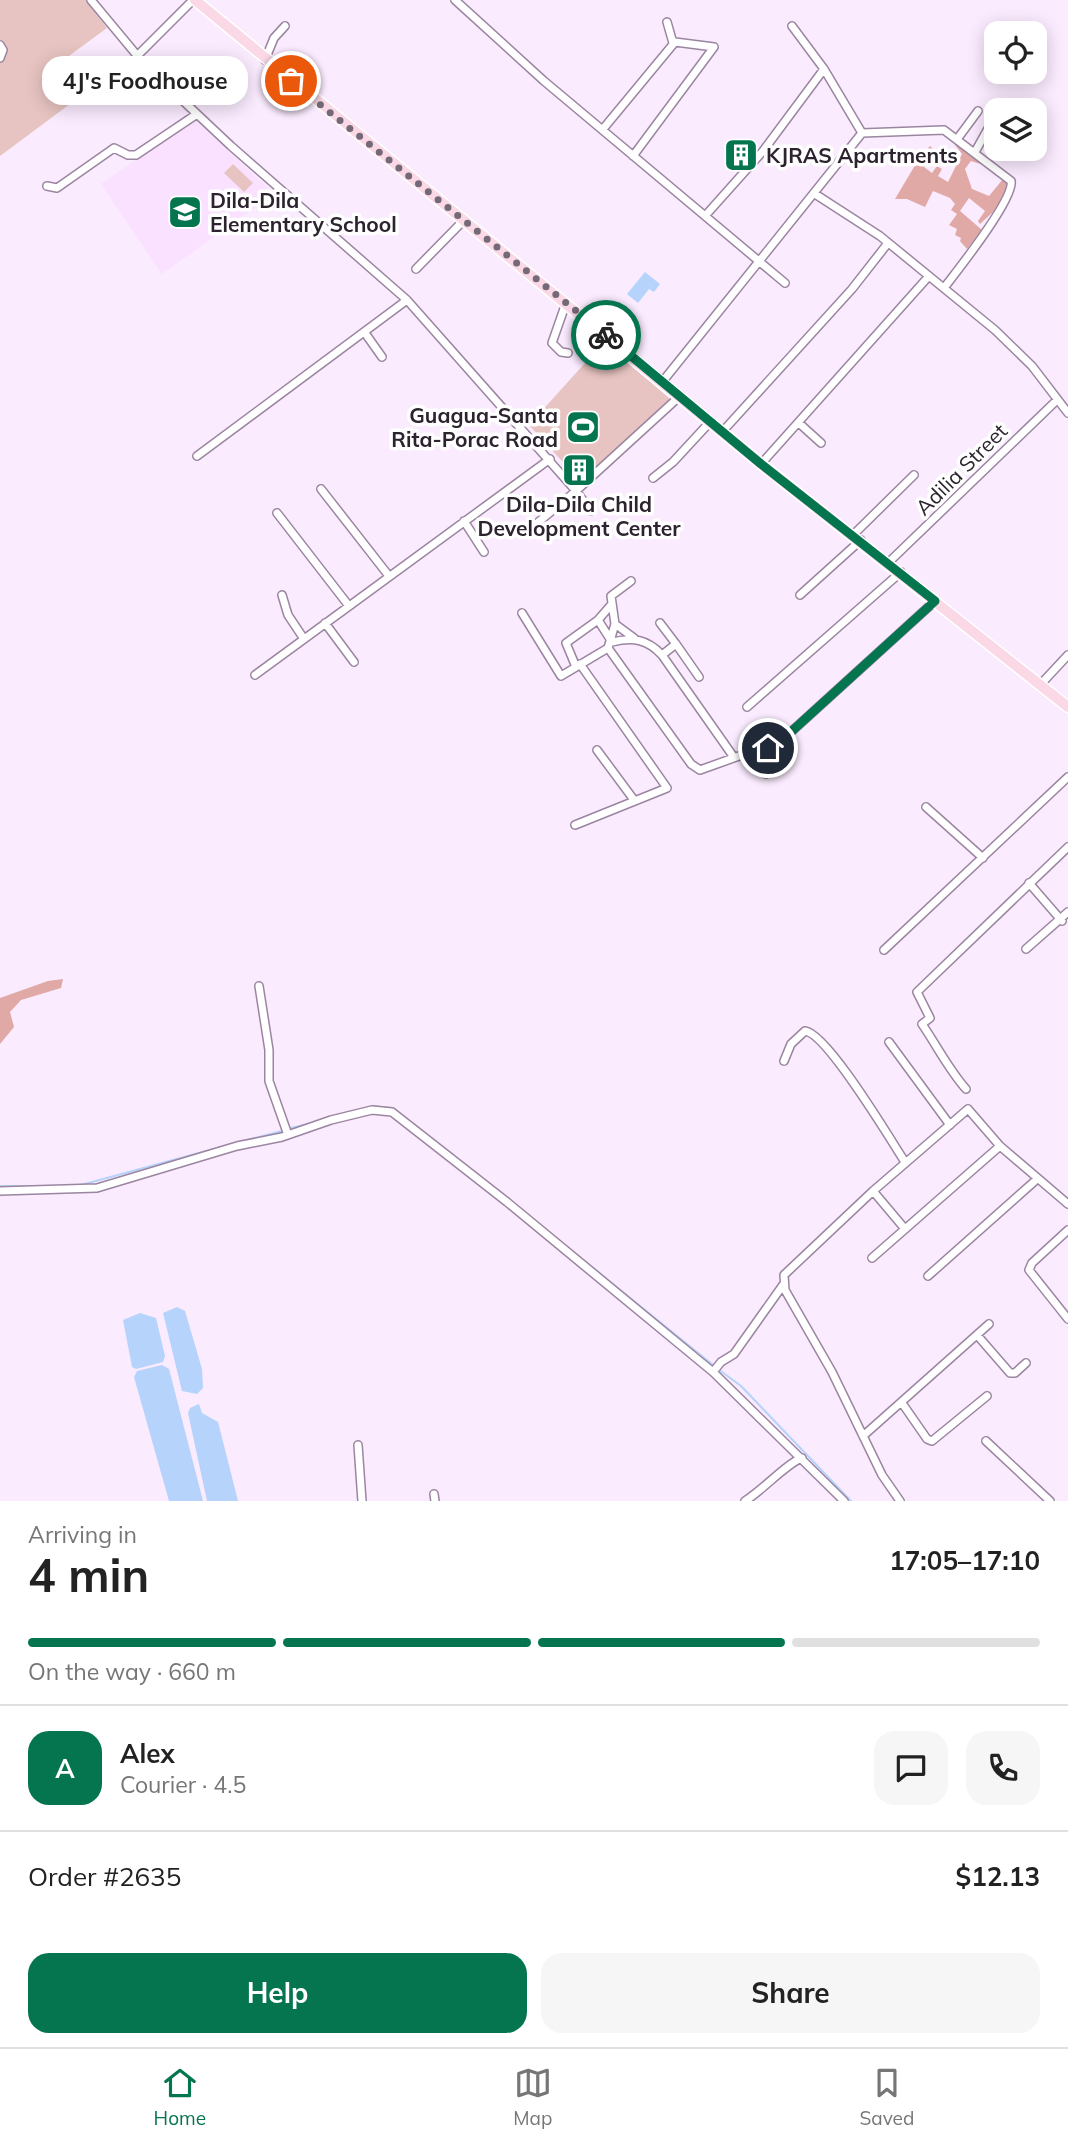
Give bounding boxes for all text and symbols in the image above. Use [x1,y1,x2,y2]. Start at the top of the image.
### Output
map controls [984,21,1047,161]
button: locate [984,21,1047,84]
pin [261,51,321,111]
callout: 4J's Foodhouse [42,56,249,106]
icon: bag [272,62,310,100]
text: 4J's Foodhouse [62,66,228,95]
button: layers [984,98,1047,161]
building icon: KJRAS Apartments [722,136,760,174]
place label: KJRAS Apartments [766,142,958,168]
place label: Dila-Dila Elementary School [210,187,397,237]
school or university icon: Dila-Dila Elementary School [166,193,204,231]
courier [571,300,641,370]
icon: bike [587,316,625,354]
place label: Guagua-Santa Rita-Porac Road [391,402,558,452]
sports icon: Guagua-Santa Rita-Porac Road [564,408,602,446]
street label: Adilia Street [910,418,1012,520]
building icon: Dila-Dila Child Development Center [560,451,598,489]
place label: Dila-Dila Child Development Center [477,491,681,541]
pin [738,718,798,778]
icon: home [749,729,787,767]
text: Arriving in [28,1520,137,1549]
text: 17:05–17:10 [889,1544,1040,1577]
text: 4 min [28,1546,149,1604]
text: On the way · 660 m [28,1657,236,1686]
button: chat [874,1731,948,1805]
button: phone [966,1731,1040,1805]
text: Alex [120,1737,175,1770]
text: A [55,1752,75,1785]
text: Courier · 4.5 [120,1770,246,1799]
text: Order #2635 [28,1860,181,1893]
text: $12.13 [956,1860,1040,1893]
button: Help [28,1953,527,2033]
button: Share [541,1953,1040,2033]
tab: Home [154,2064,206,2130]
tab: Map [513,2064,552,2130]
tab: Saved [860,2064,914,2130]

